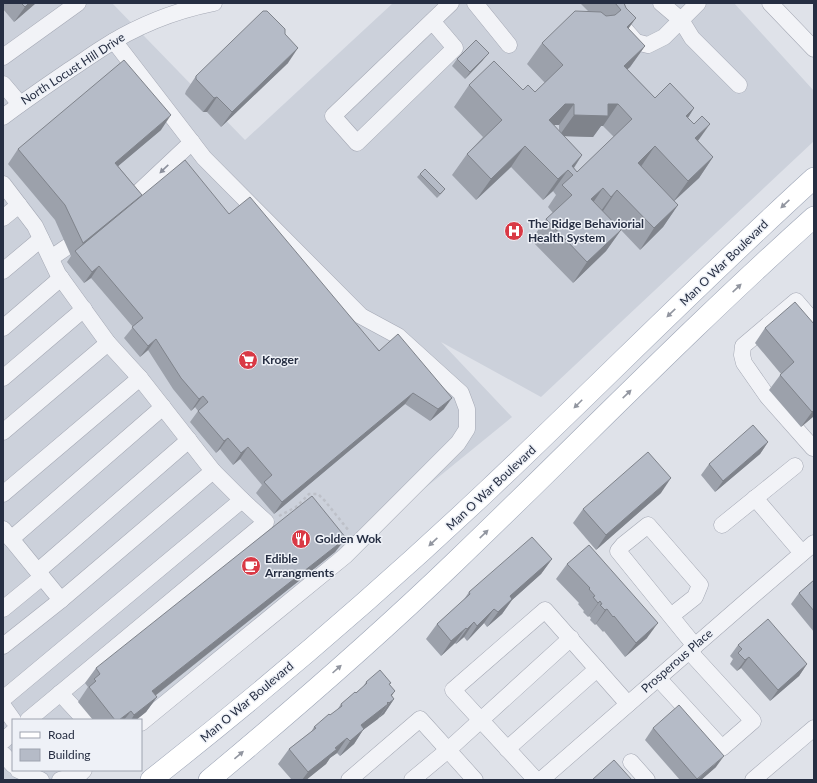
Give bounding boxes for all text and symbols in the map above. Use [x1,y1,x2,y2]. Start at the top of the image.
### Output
street label: North Locust Hill Drive [18,29,128,108]
one-way arrow [159,164,169,174]
one-way arrow [780,199,790,209]
place label: The Ridge Behaviorial Health System [528,216,644,245]
street label: Man O War Boulevard [676,217,771,309]
hospital icon: The Ridge Behaviorial Health System [503,220,525,242]
one-way arrow [732,283,742,293]
one-way arrow [666,308,676,318]
supermarket icon: Kroger [237,349,259,371]
place label: Kroger [262,352,299,367]
one-way arrow [622,389,632,399]
one-way arrow [573,399,583,409]
street label: Man O War Boulevard [443,442,539,533]
restaurant icon: Golden Wok [290,528,312,550]
one-way arrow [479,529,489,539]
place label: Golden Wok [315,531,382,546]
one-way arrow [428,537,438,546]
place label: Edible Arrangments [264,551,334,580]
cafe icon: Edible Arrangments [240,555,262,577]
street label: Prosperous Place [638,625,716,696]
street label: Man O War Boulevard [197,658,296,745]
one-way arrow [332,665,342,674]
legend [12,719,142,771]
text: Road [48,727,75,742]
text: Building [48,747,91,762]
one-way arrow [234,751,245,759]

